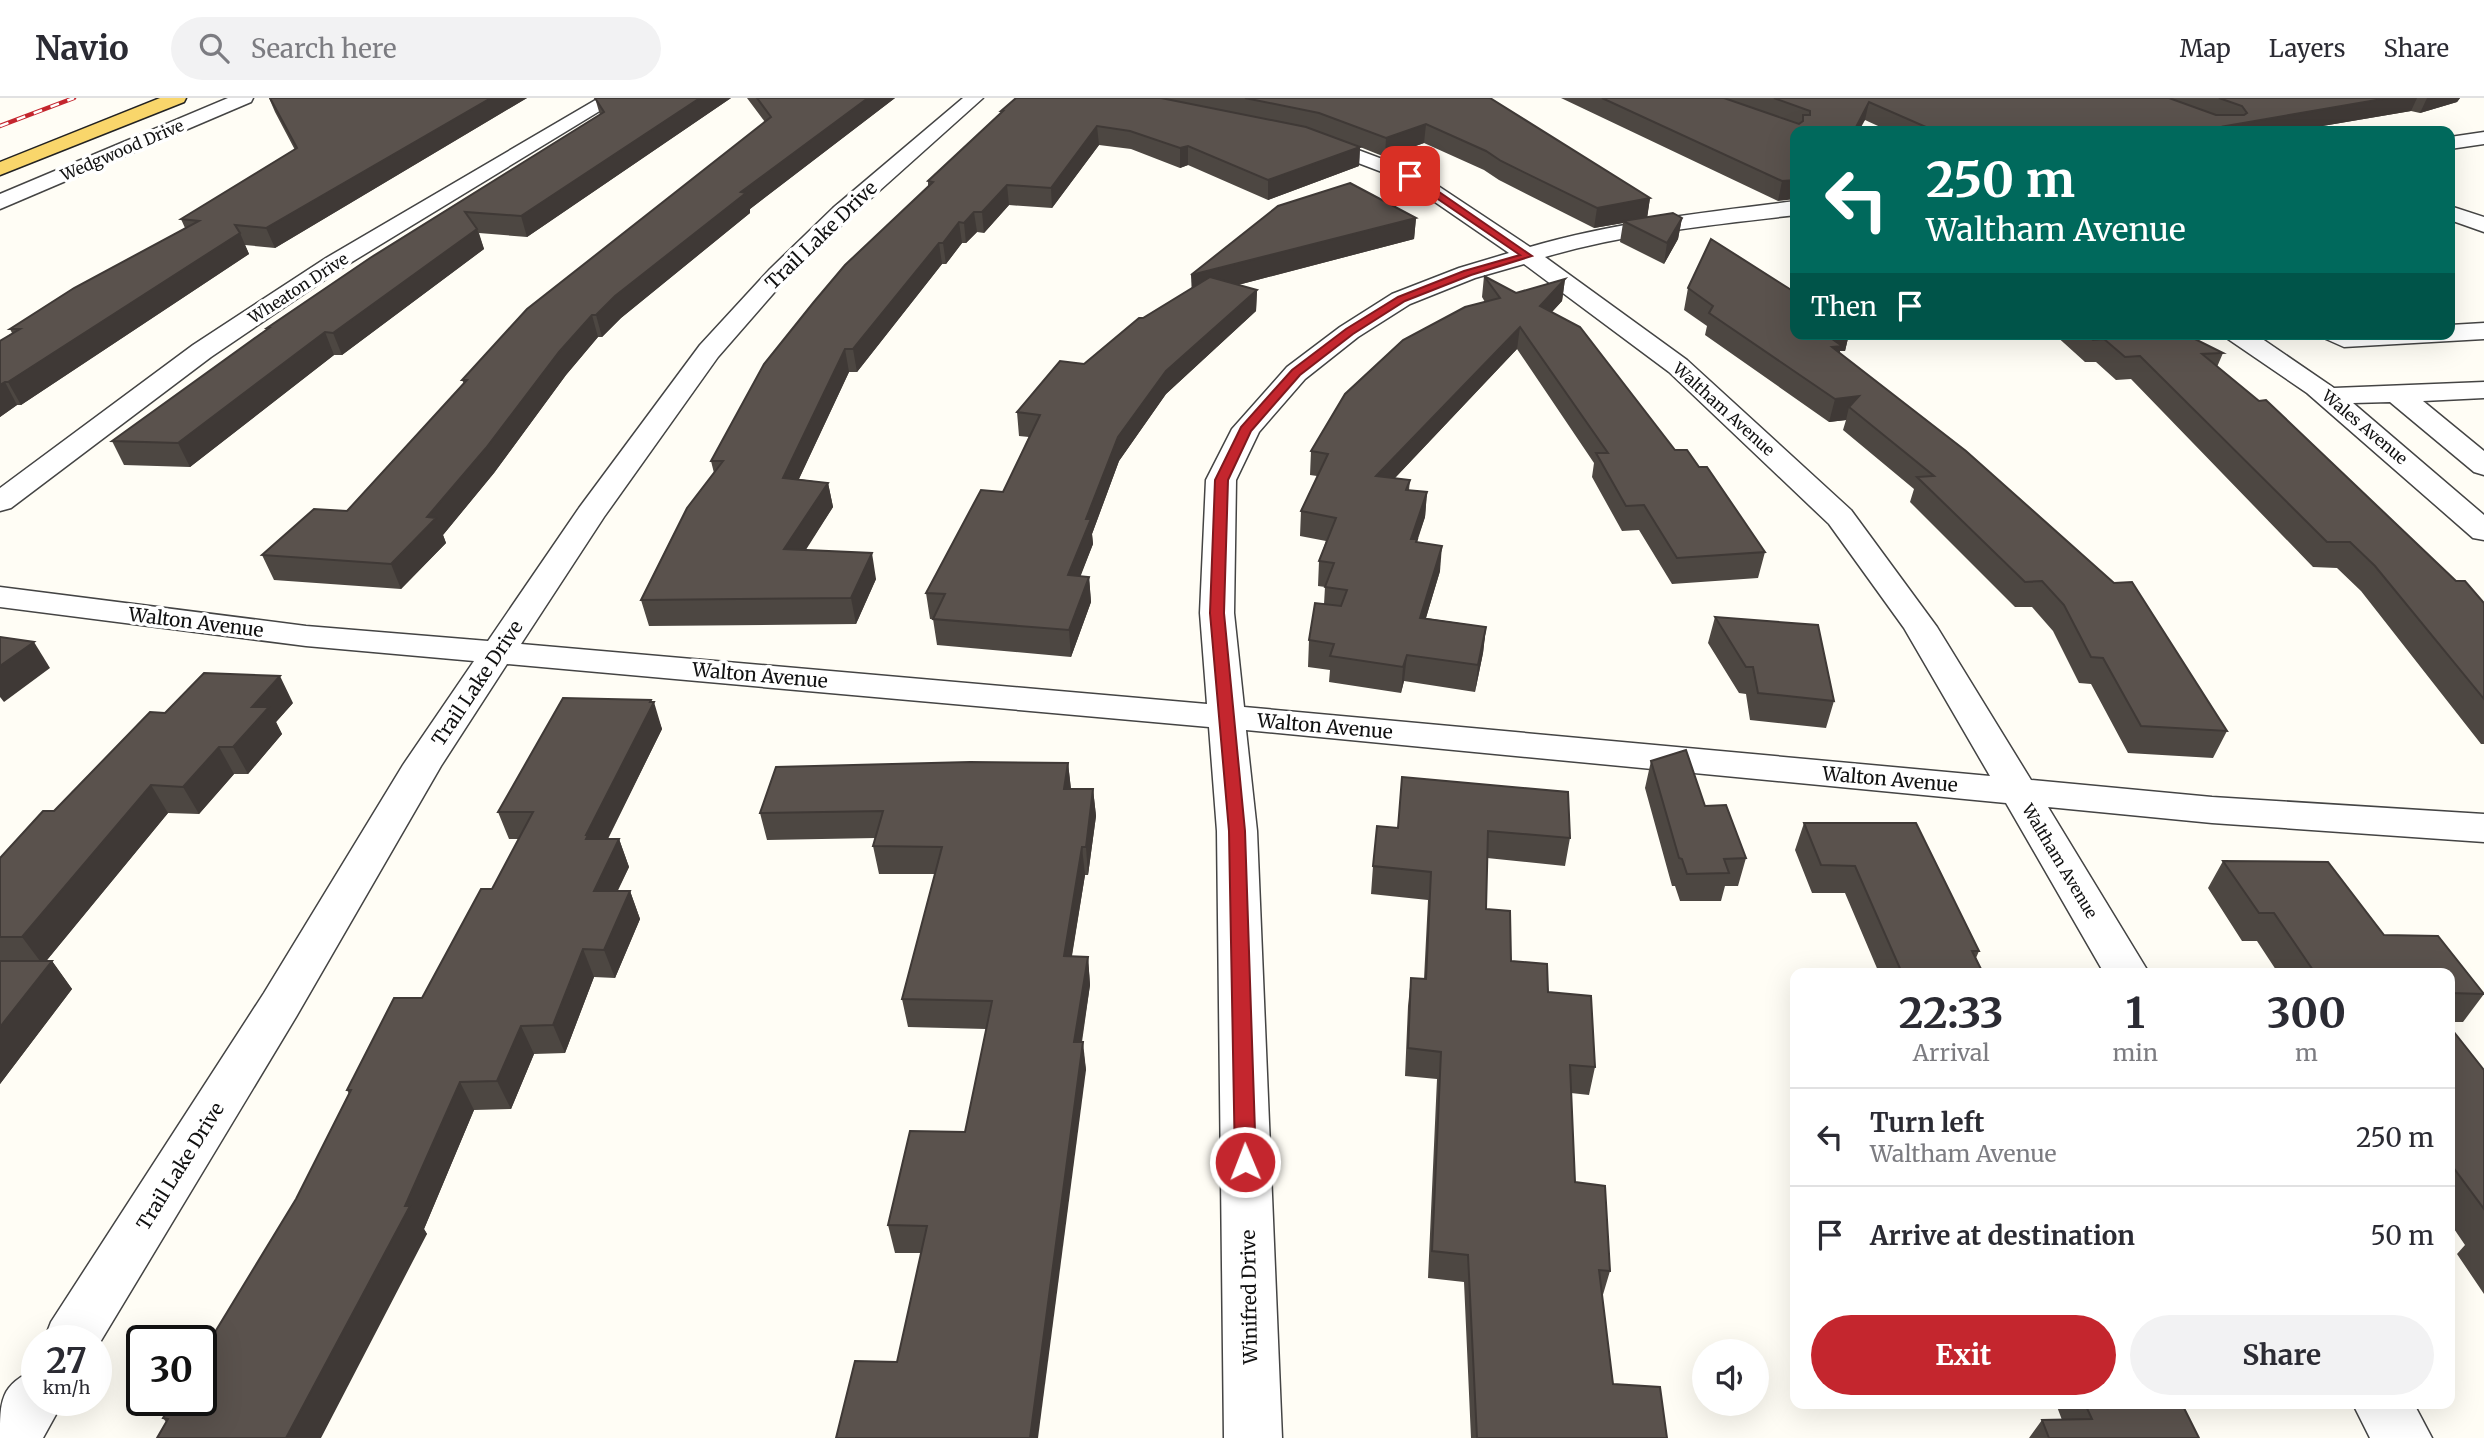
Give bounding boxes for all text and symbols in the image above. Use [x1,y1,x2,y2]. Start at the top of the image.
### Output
search box [171,17,661,80]
text: Navio [35,28,129,69]
icon: search [195,29,233,67]
text: Search here [251,32,396,65]
text: Map [2180,33,2231,64]
text: Layers [2269,33,2345,64]
text: Share [2383,33,2449,64]
street label: Wedgwood Drive [57,115,186,185]
pin [1380,146,1440,206]
text: 250 m [1926,149,2075,210]
icon: left [1811,154,1902,245]
icon: arrive [1391,157,1429,195]
street label: Trail Lake Drive [760,176,882,294]
text: Waltham Avenue [1926,210,2186,250]
street label: Wheaton Drive [244,248,352,328]
icon: arrive [1891,287,1929,325]
text: Then [1811,290,1877,323]
street label: Waltham Avenue [1668,357,1779,460]
street label: Wales Avenue [2318,385,2412,468]
street label: Walton Avenue [126,602,265,642]
street label: Trail Lake Drive [426,616,528,750]
street label: Walton Avenue [690,657,829,693]
street label: Walton Avenue [1255,708,1394,744]
street label: Walton Avenue [1820,761,1959,797]
street label: Waltham Avenue [2017,799,2102,922]
text: 22:33 [1899,987,2004,1039]
text: 1 [2125,987,2145,1039]
text: 300 [2267,987,2346,1039]
text: Arrival [1913,1038,1990,1067]
text: min [2112,1038,2158,1067]
text: m [2295,1038,2318,1067]
street label: Trail Lake Drive [131,1098,229,1234]
text: Turn left [1870,1106,1984,1139]
icon: left [1811,1118,1849,1156]
text: 250 m [2356,1121,2434,1154]
position arrow [1208,1125,1282,1199]
text: Waltham Avenue [1870,1139,2057,1168]
icon: arrive [1811,1216,1849,1254]
text: Arrive at destination [1870,1219,2135,1252]
text: 50 m [2370,1219,2434,1252]
street label: Winifred Drive [1236,1229,1262,1366]
button: Exit [1811,1315,2116,1395]
button: Share [2130,1315,2434,1395]
speed limit sign: 30 [126,1325,217,1416]
text: 27 [46,1339,87,1383]
map controls [1692,1339,1769,1416]
button: sound [1692,1339,1769,1416]
text: km/h [43,1376,90,1399]

